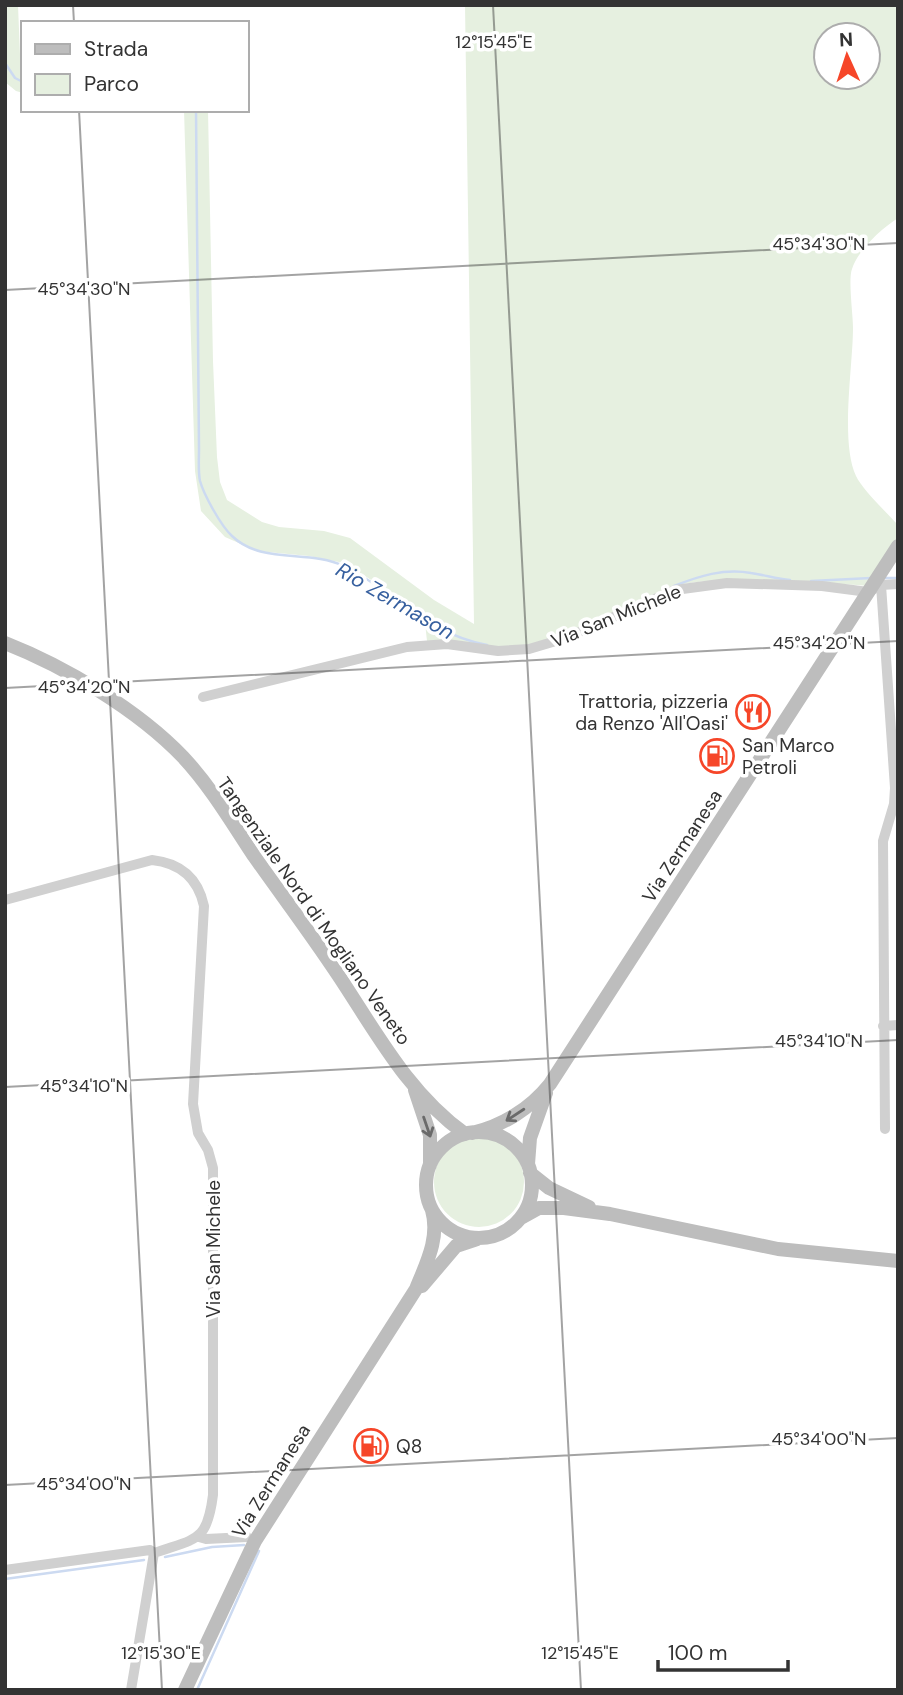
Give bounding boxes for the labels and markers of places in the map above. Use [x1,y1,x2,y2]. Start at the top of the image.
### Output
place label: Trattoria, pizzeria da Renzo 'All'Oasi' [575,689,728,736]
restaurant icon: Trattoria, pizzeria da Renzo 'All'Oasi' [734,693,772,731]
place label: San Marco Petroli [742,733,834,780]
fuel station icon: San Marco Petroli [698,737,736,775]
fuel station icon: Q8 [352,1427,390,1465]
place label: Q8 [396,1434,422,1459]

